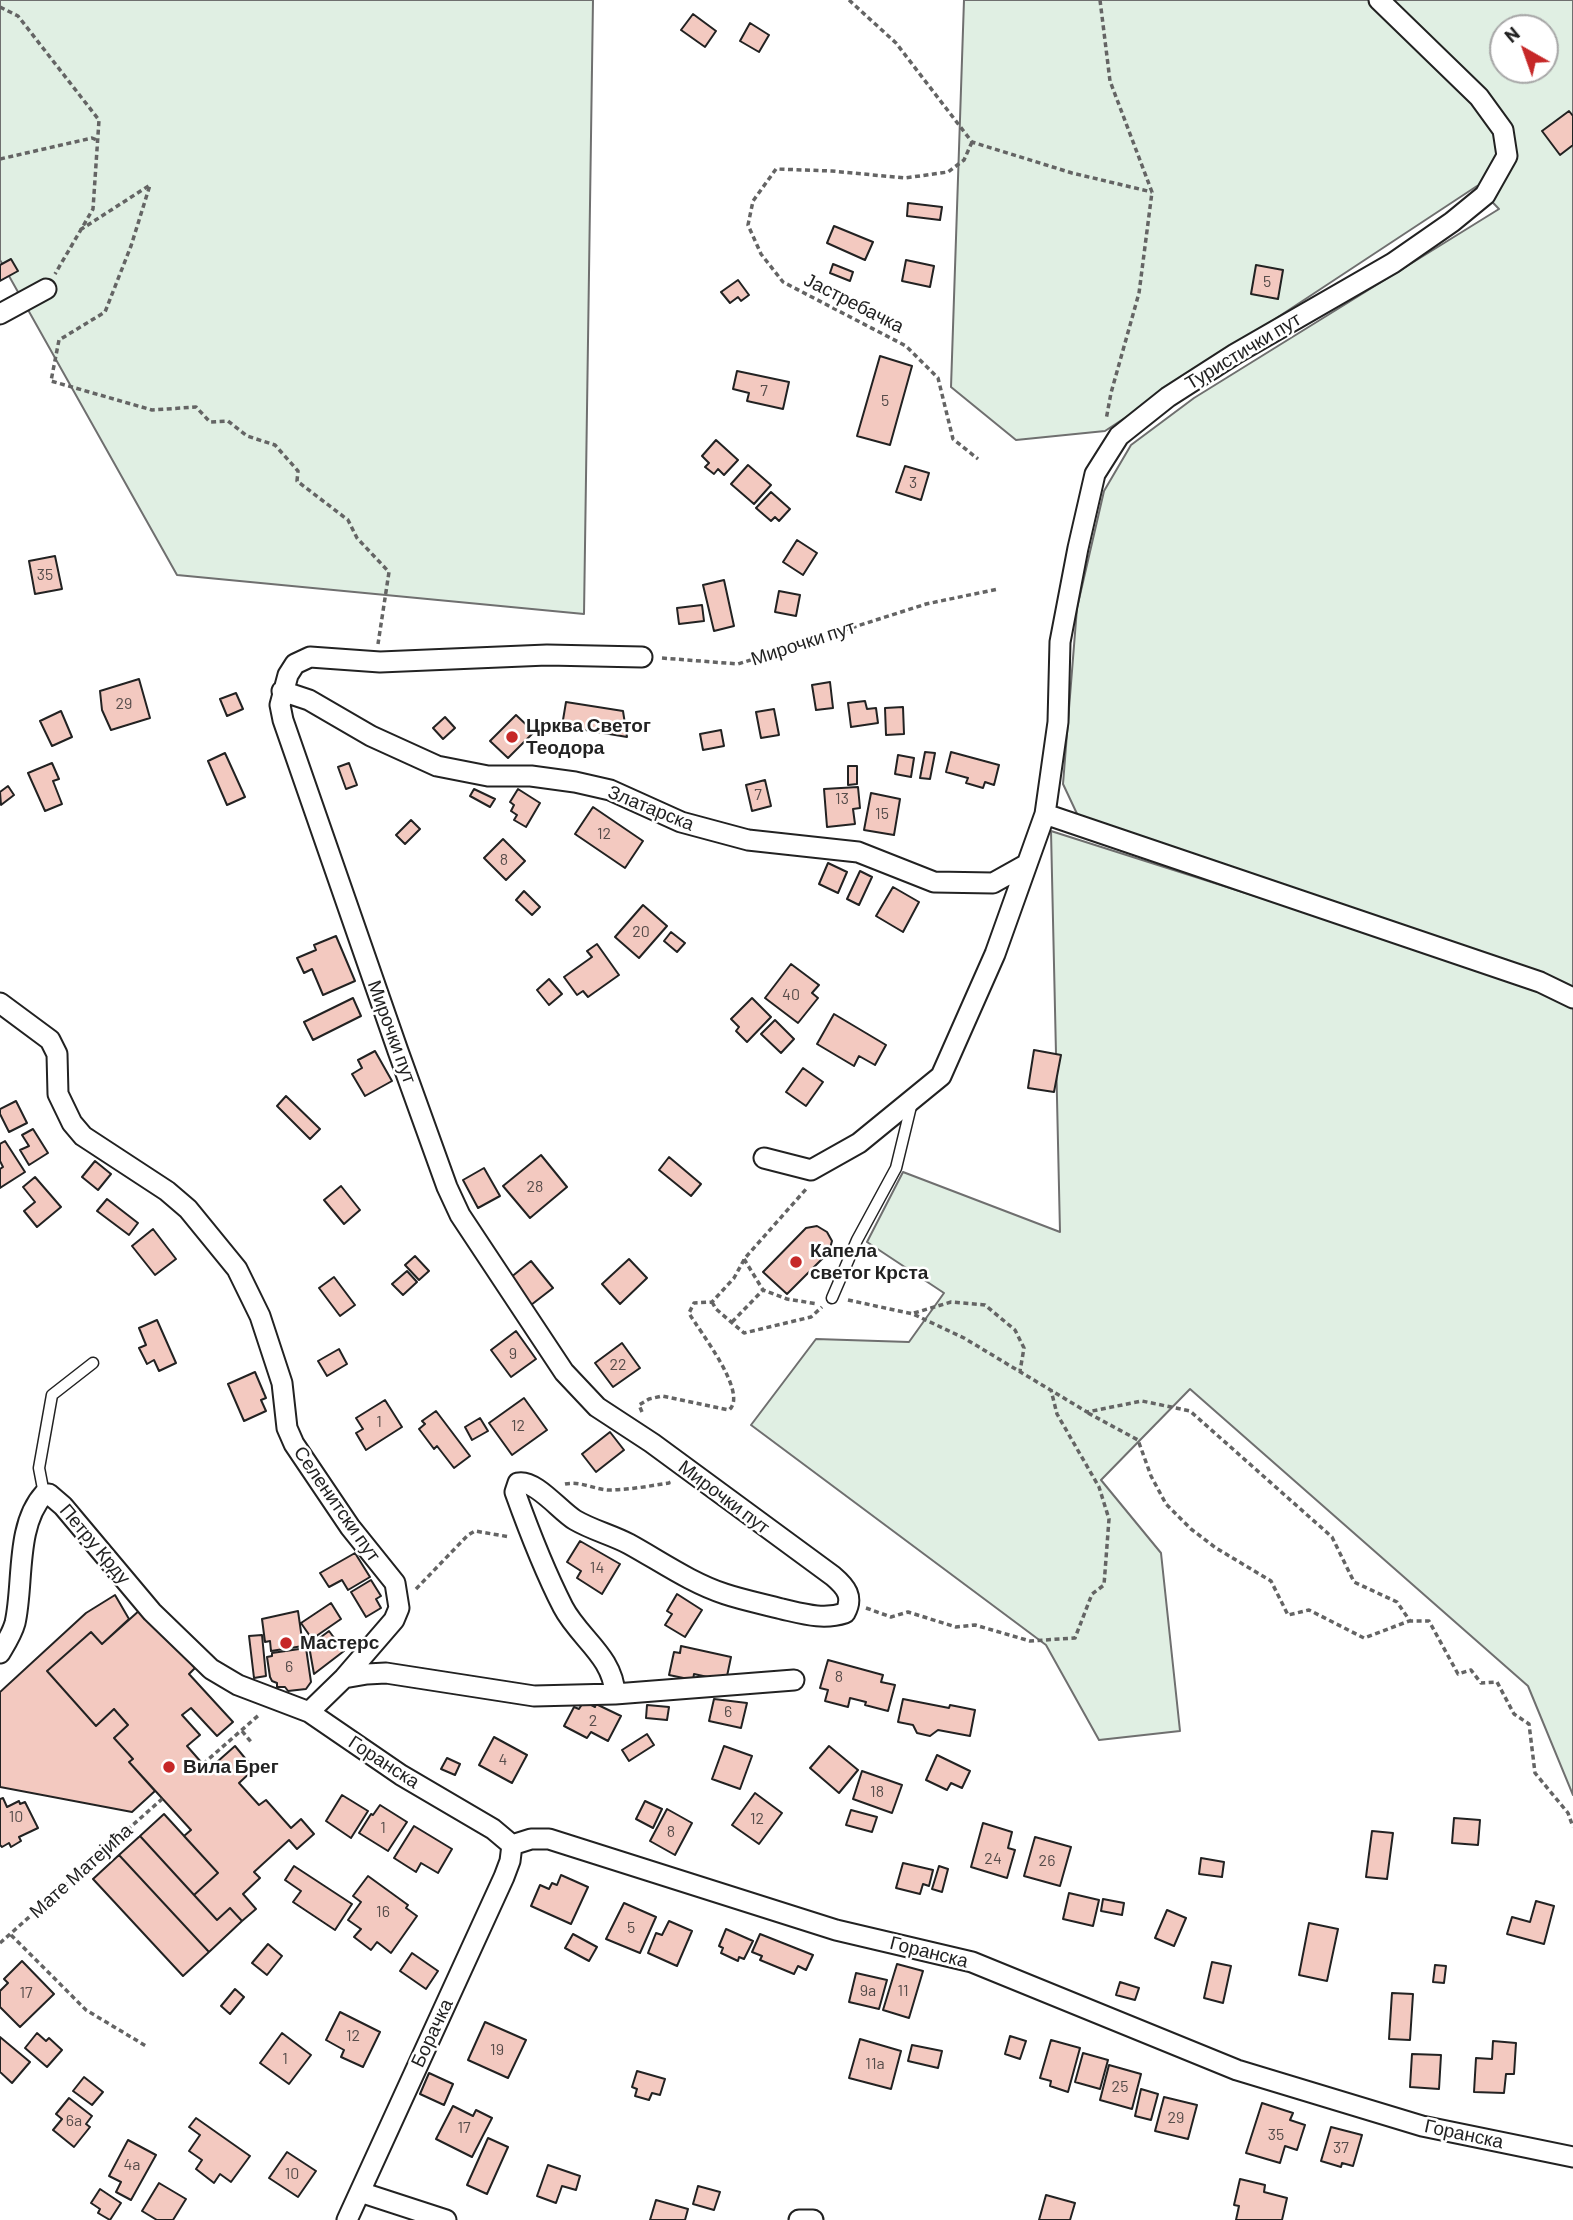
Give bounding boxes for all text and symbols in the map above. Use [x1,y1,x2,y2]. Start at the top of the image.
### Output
north arrow [1489,14,1559,84]
text: N [1499,21,1524,47]
street label: Јастребачка [800,268,908,338]
house number: 5 [1263,272,1271,292]
street label: Туристички пут [1181,308,1305,394]
house number: 7 [760,381,768,401]
house number: 5 [881,391,889,411]
house number: 3 [909,473,917,493]
house number: 35 [37,565,53,585]
street label: Мирочки пут [748,615,858,671]
house number: 29 [116,694,132,714]
place label: Црква Светог Теодора [526,715,651,759]
marker: Црква Светог Теодора [504,729,520,745]
street label: Златарска [604,780,698,836]
house number: 7 [754,785,762,805]
house number: 13 [835,789,849,809]
house number: 15 [875,804,889,824]
house number: 12 [597,824,611,844]
house number: 8 [500,850,508,870]
house number: 20 [632,922,650,942]
street label: Мирочки пут [363,977,421,1087]
house number: 40 [782,985,800,1005]
house number: 28 [527,1177,543,1197]
place label: Капела светог Крста [810,1240,928,1284]
marker: Капела светог Крста [788,1254,804,1270]
house number: 9 [509,1344,517,1364]
house number: 22 [609,1355,627,1375]
house number: 1 [376,1412,382,1432]
house number: 12 [511,1416,525,1436]
street label: Селенитски пут [289,1442,385,1566]
street label: Мирочки пут [674,1455,774,1539]
street label: Петру Крду [55,1499,135,1589]
house number: 14 [590,1558,604,1578]
place label: Мастерс [300,1632,379,1654]
marker: Мастерс [278,1635,294,1651]
house number: 6 [285,1657,293,1677]
house number: 8 [835,1667,843,1687]
house number: 6 [724,1702,732,1722]
house number: 2 [589,1711,597,1731]
street label: Горанска [344,1731,424,1793]
house number: 4 [499,1750,507,1770]
place label: Вила Брег [183,1756,279,1778]
marker: Вила Брег [161,1759,177,1775]
house number: 18 [870,1782,884,1802]
house number: 10 [9,1807,23,1827]
house number: 12 [750,1809,764,1829]
house number: 1 [380,1818,386,1838]
street label: Мате Матејића [25,1819,137,1923]
house number: 8 [667,1822,675,1842]
house number: 24 [984,1849,1002,1869]
house number: 26 [1039,1851,1055,1871]
house number: 16 [376,1902,390,1922]
house number: 5 [627,1918,635,1938]
street label: Горанска [887,1931,971,1973]
house number: 9a [860,1981,876,2001]
house number: 11 [897,1981,909,2001]
house number: 17 [19,1983,33,2003]
street label: Борачка [406,1995,458,2071]
house number: 12 [346,2026,360,2046]
house number: 19 [490,2040,504,2060]
house number: 1 [282,2049,288,2069]
house number: 11a [865,2054,885,2074]
house number: 25 [1112,2077,1128,2097]
house number: 29 [1168,2108,1184,2128]
house number: 6a [66,2111,82,2131]
street label: Горанска [1423,2115,1505,2153]
house number: 17 [457,2118,471,2138]
house number: 35 [1268,2125,1284,2145]
house number: 37 [1333,2138,1349,2158]
house number: 4a [124,2155,140,2175]
house number: 10 [285,2164,299,2184]

